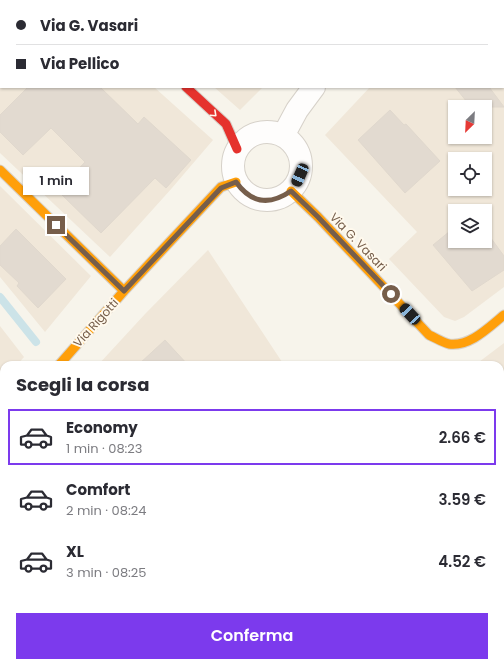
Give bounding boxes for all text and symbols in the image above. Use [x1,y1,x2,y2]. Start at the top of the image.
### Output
text: Via G. Vasari [40,15,138,36]
text: Via Pellico [40,53,119,74]
north arrow [448,100,492,144]
map controls [448,100,492,248]
one-way arrow [209,109,217,116]
button: locate [448,152,492,196]
car [290,162,310,188]
callout: 1 min [23,167,89,195]
text: 1 min [39,171,73,190]
button: layers [448,204,492,248]
street label: Via G. Vasari [326,209,391,275]
route end [47,216,65,234]
route start [382,285,400,303]
street label: Via Rigotti [69,295,122,351]
car [397,301,423,327]
text: Scegli la corsa [16,372,149,397]
text: Economy [66,417,138,438]
icon: car [18,419,54,455]
text: 2.66 € [439,427,486,448]
text: 1 min · 08:23 [66,439,143,458]
text: Comfort [66,479,130,500]
icon: car [18,481,54,517]
text: 3.59 € [439,489,486,510]
text: 2 min · 08:24 [66,501,146,520]
text: XL [66,541,84,562]
icon: car [18,543,54,579]
text: 4.52 € [438,551,486,572]
text: 3 min · 08:25 [66,563,147,582]
button: Conferma [16,613,488,659]

